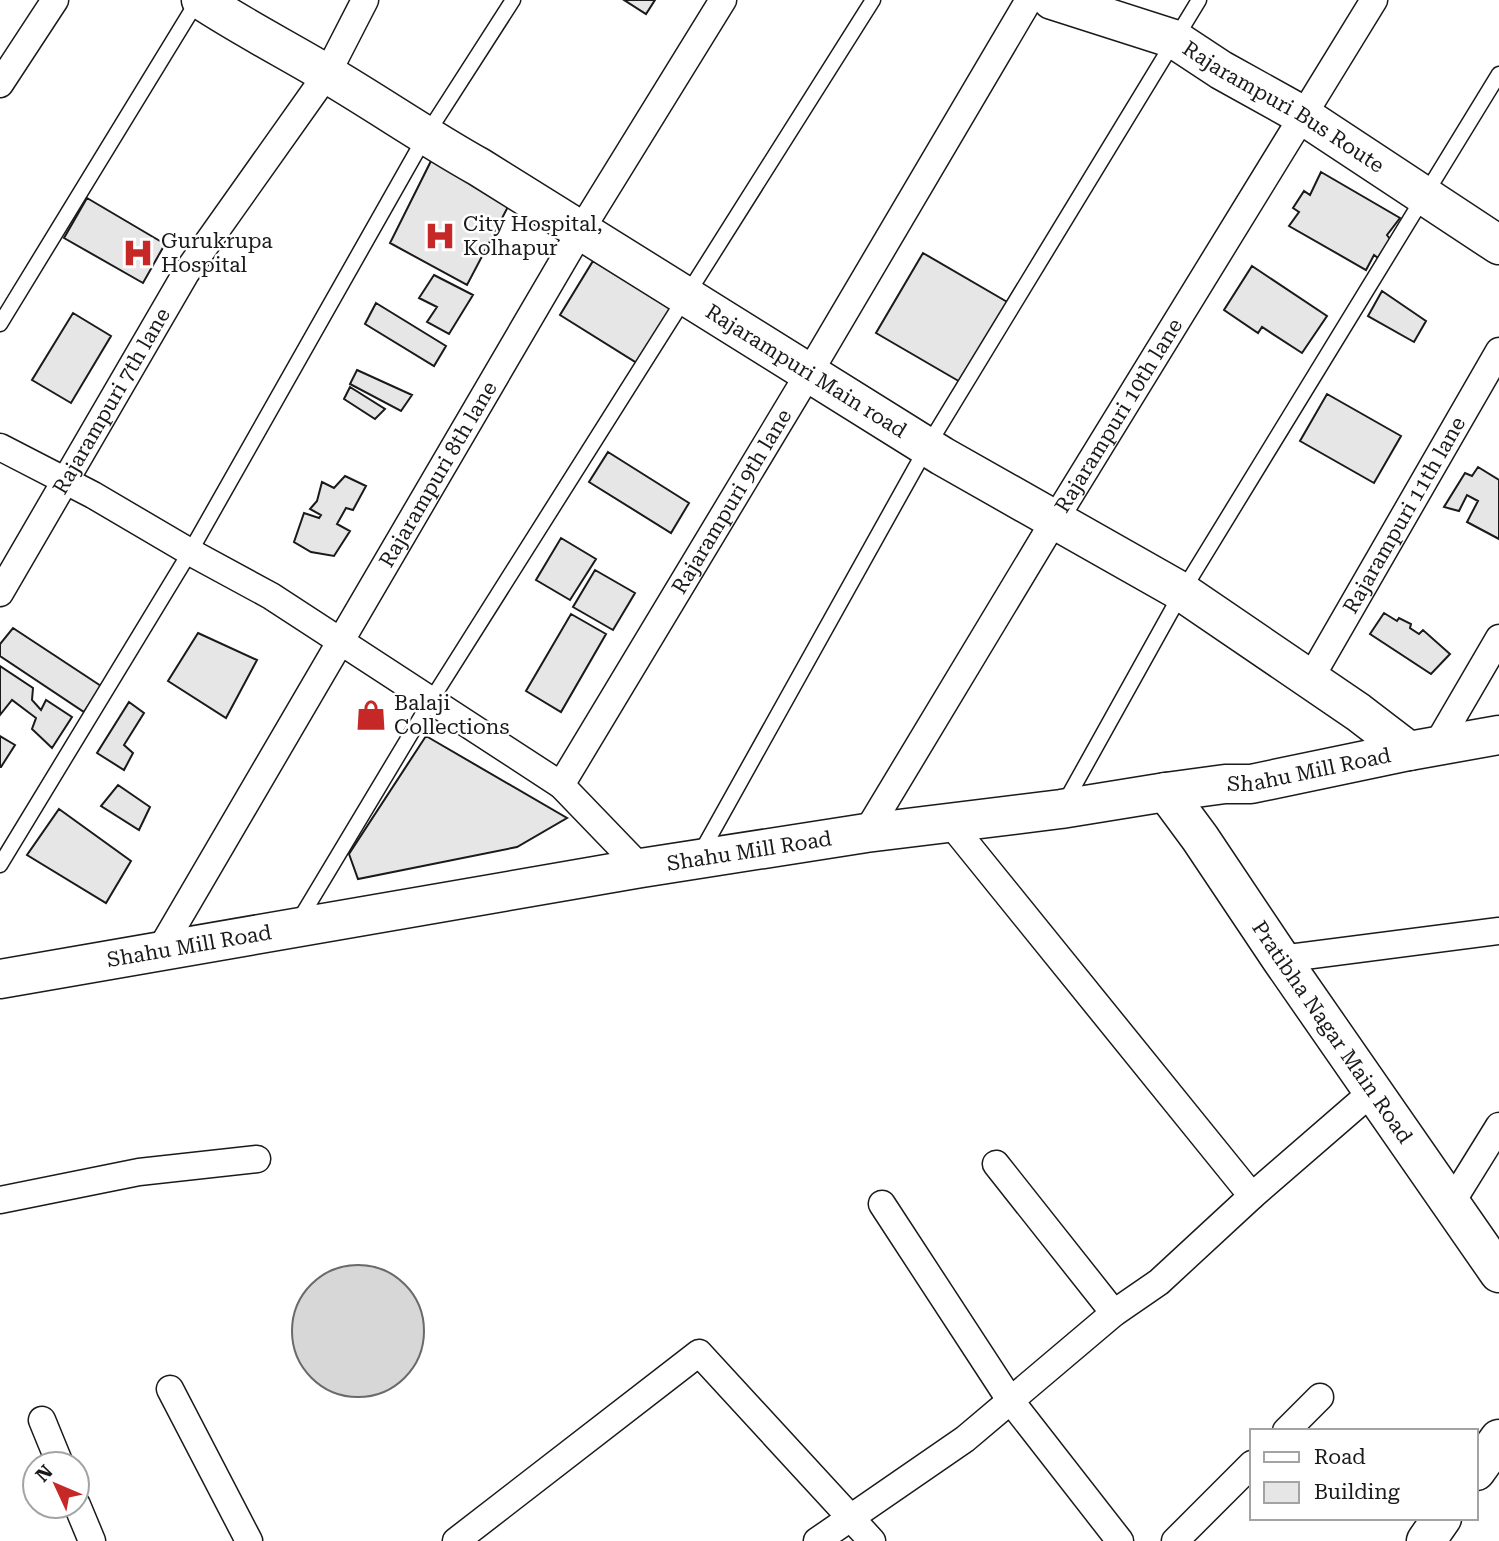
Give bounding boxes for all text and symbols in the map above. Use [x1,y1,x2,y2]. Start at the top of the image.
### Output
street label: Rajarampuri Bus Route [1178,36,1389,178]
place label: City Hospital, Kolhapur [463,212,603,260]
hospital icon: City Hospital, Kolhapur [423,219,457,253]
place label: Gurukrupa Hospital [161,229,273,277]
hospital icon: Gurukrupa Hospital [121,236,155,270]
street label: Rajarampuri Main road [701,300,912,443]
street label: Rajarampuri 7th lane [48,304,175,498]
street label: Rajarampuri 10th lane [1050,314,1187,517]
street label: Rajarampuri 8th lane [374,377,502,572]
street label: Rajarampuri 9th lane [667,405,796,598]
street label: Rajarampuri 11th lane [1338,413,1470,618]
place label: Balaji Collections [394,691,509,739]
shop icon: Balaji Collections [354,698,388,732]
street label: Shahu Mill Road [1227,743,1394,796]
street label: Shahu Mill Road [665,826,834,876]
street label: Pratibha Nagar Main Road [1247,916,1418,1148]
street label: Shahu Mill Road [105,920,274,972]
legend [1250,1429,1478,1520]
text: Road [1314,1445,1366,1469]
north arrow [21,1450,91,1520]
text: N [31,1460,58,1487]
text: Building [1314,1480,1400,1504]

